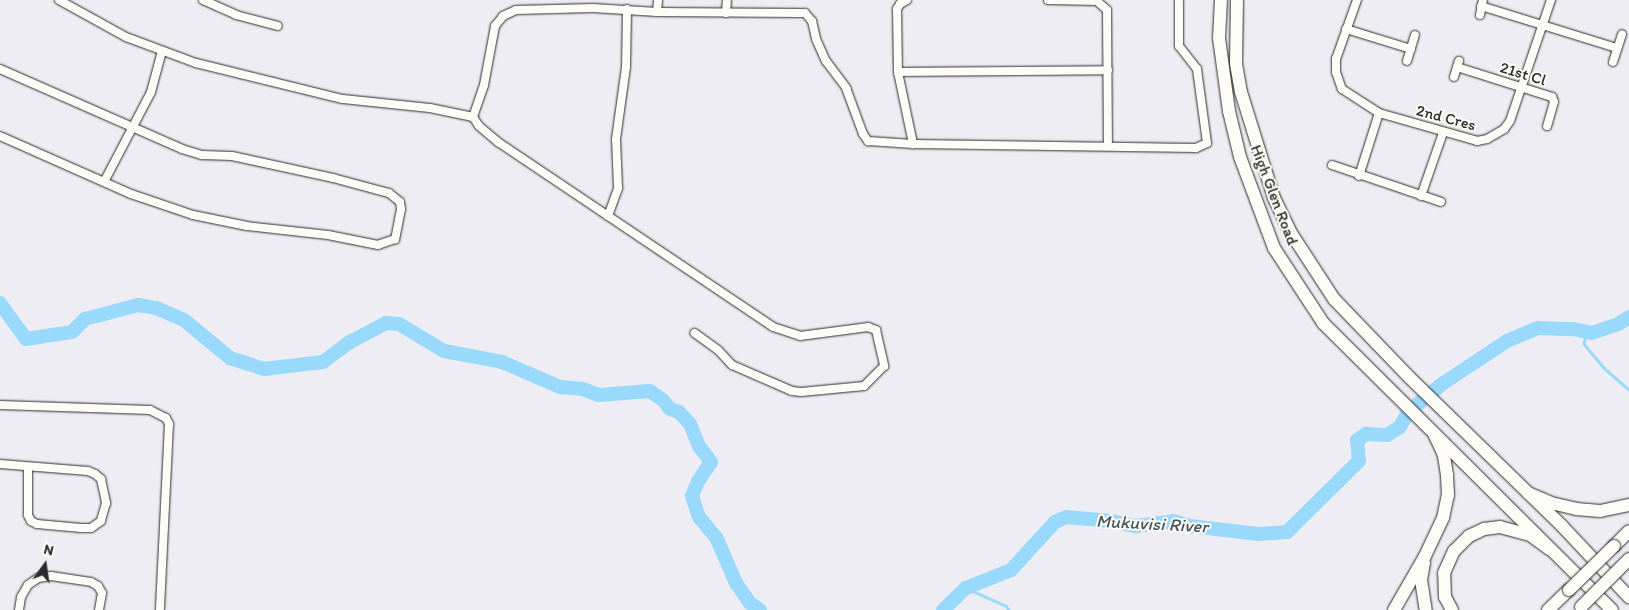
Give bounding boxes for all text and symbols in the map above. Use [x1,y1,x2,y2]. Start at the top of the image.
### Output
street label: 21st Cl [1498,58,1548,90]
street label: 2nd Cres [1414,101,1478,135]
street label: High Glen Road [1246,143,1302,247]
water label: Mukuvisi River [1095,510,1209,538]
north arrow [20,540,70,590]
text: N [42,541,55,559]

